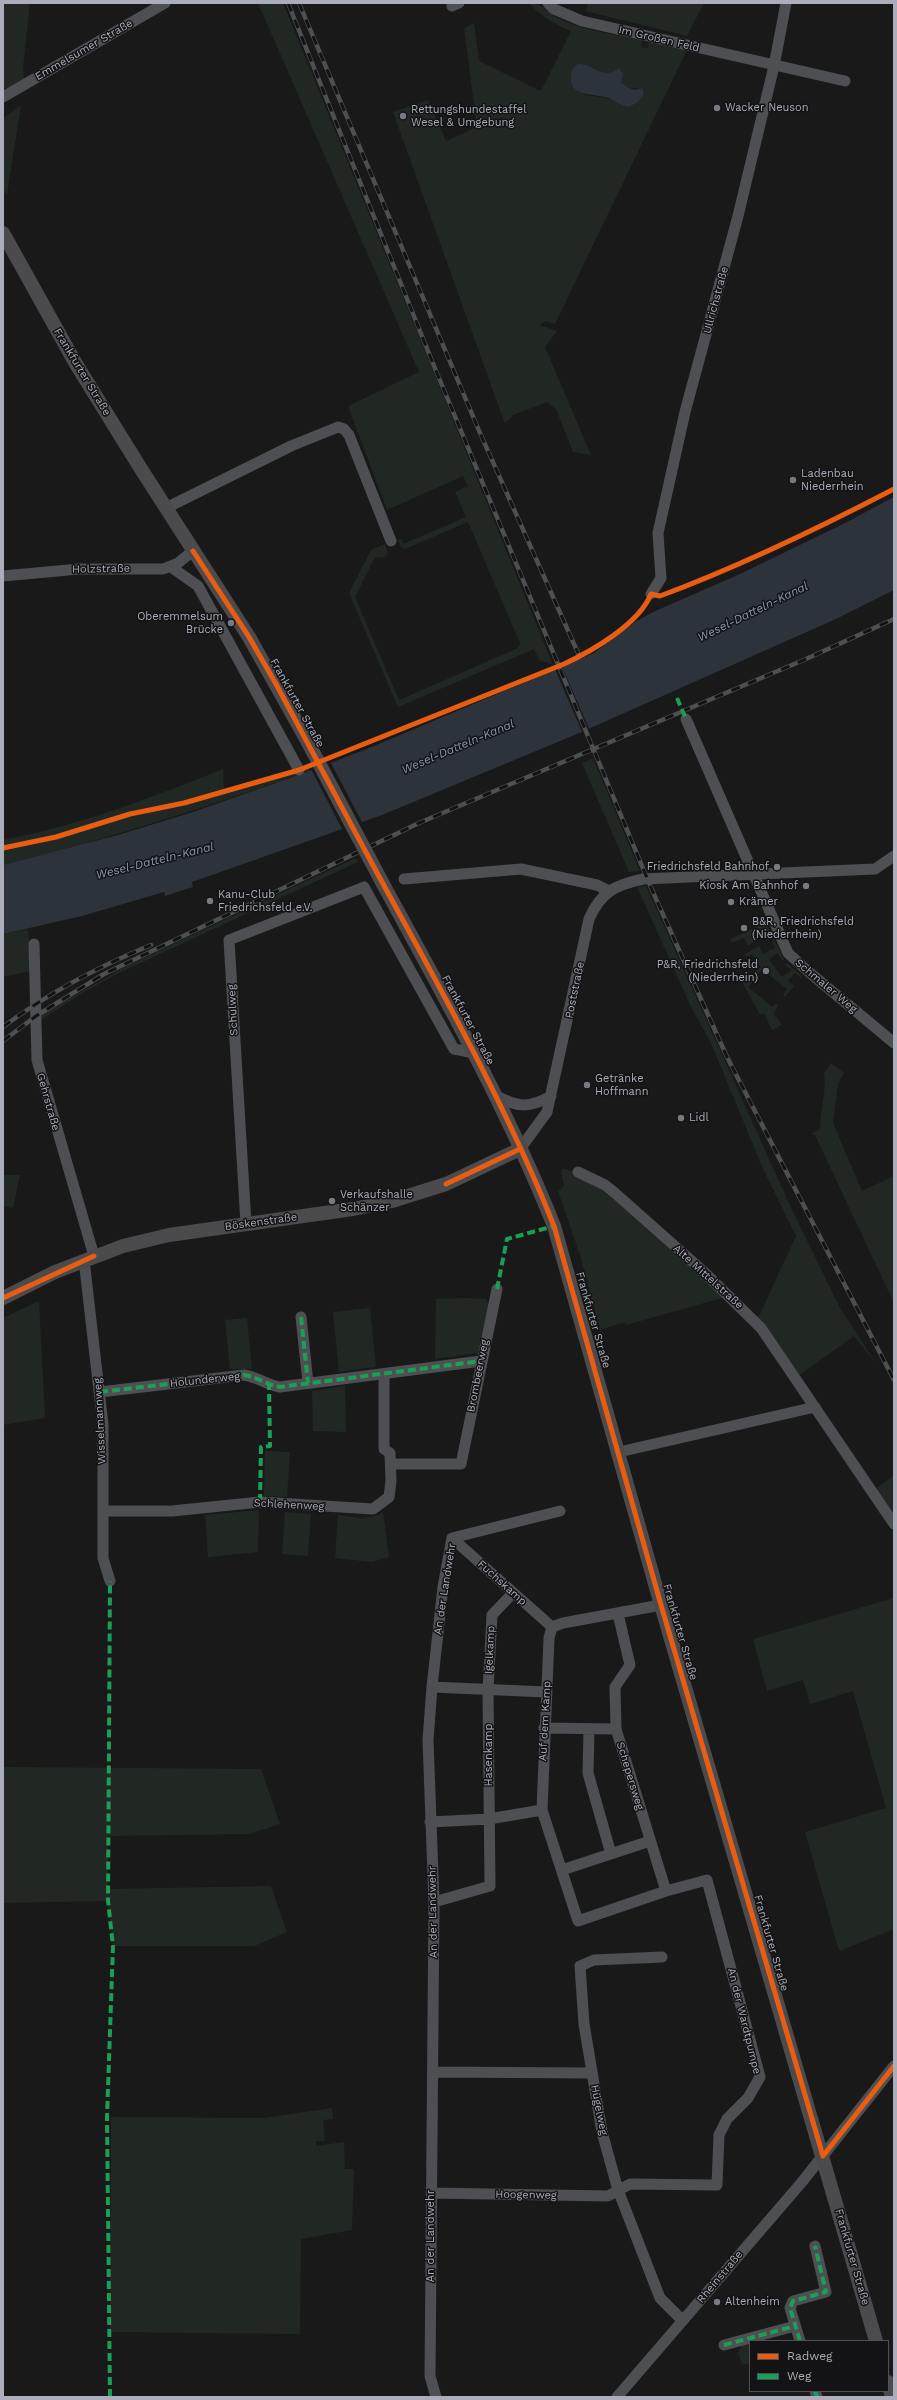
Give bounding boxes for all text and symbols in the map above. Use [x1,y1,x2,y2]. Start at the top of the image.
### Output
street label: Emmelsumer Straße [33,17,135,83]
street label: Im Großen Feld [617,23,701,55]
place label: Wacker Neuson [725,101,808,115]
place label: Rettungshundestaffel Wesel & Umgebung [411,103,526,129]
marker: Wacker Neuson [712,103,722,113]
marker: Rettungshundestaffel Wesel & Umgebung [398,111,408,121]
street label: Ullrichstraße [701,265,731,335]
street label: Frankfurter Straße [51,326,113,418]
place label: Ladenbau Niederrhein [801,467,863,493]
marker: Ladenbau Niederrhein [788,475,798,485]
street label: Holzstraße [72,562,130,576]
water label: Wesel-Datteln-Kanal [695,579,811,645]
place label: Oberemmelsum Brücke [137,610,223,636]
marker: Oberemmelsum Brücke [226,618,236,628]
street label: Frankfurter Straße [267,656,327,750]
water label: Wesel-Datteln-Kanal [399,717,517,777]
water label: Wesel-Datteln-Kanal [94,839,216,883]
place label: Friedrichsfeld Bahnhof [647,860,769,874]
marker: Friedrichsfeld Bahnhof [772,862,782,872]
place label: Kiosk Am Bahnhof [699,879,798,893]
marker: Kiosk Am Bahnhof [801,881,811,891]
place label: Kanu-Club Friedrichsfeld e.V. [218,888,312,914]
place label: Krämer [739,895,778,909]
marker: Kanu-Club Friedrichsfeld e.V. [205,896,215,906]
marker: Krämer [726,897,736,907]
place label: B&R, Friedrichsfeld (Niederrhein) [752,915,854,941]
marker: B&R, Friedrichsfeld (Niederrhein) [739,923,749,933]
street label: Schmaler Weg [792,956,860,1016]
place label: P&R, Friedrichsfeld (Niederrhein) [657,958,758,984]
street label: Poststraße [563,960,587,1020]
marker: P&R, Friedrichsfeld (Niederrhein) [761,966,771,976]
street label: Frankfurter Straße [439,973,497,1067]
street label: Schulweg [225,984,241,1036]
street label: Gehrstraße [33,1072,63,1132]
place label: Getränke Hoffmann [595,1072,648,1098]
marker: Getränke Hoffmann [582,1080,592,1090]
place label: Lidl [689,1111,709,1125]
marker: Lidl [676,1113,686,1123]
place label: Verkaufshalle Schänzer [340,1188,413,1214]
marker: Verkaufshalle Schänzer [327,1196,337,1206]
street label: Böskenstraße [224,1210,298,1234]
street label: Alte Mittelstraße [670,1242,746,1312]
street label: Frankfurter Straße [573,1270,613,1370]
street label: Brombeerweg [464,1338,492,1414]
street label: Holunderweg [169,1370,241,1390]
street label: Wisselmannweg [91,1378,109,1464]
street label: Schlehenweg [253,1497,325,1513]
street label: An der Landwehr [431,1542,459,1636]
street label: Fuchskamp [475,1558,529,1608]
street label: Frankfurter Straße [660,1582,700,1682]
street label: Igelkamp [482,1625,498,1675]
street label: Auf dem Kamp [536,1681,554,1761]
street label: Hasenkamp [482,1724,496,1786]
street label: Schepersweg [613,1740,647,1812]
street label: An der Landwehr [426,1866,440,1958]
street label: Frankfurter Straße [751,1893,791,1993]
street label: An der Wardtpumpe [724,1967,764,2075]
street label: Hügelweg [588,2084,610,2136]
street label: Hoogenweg [495,2188,557,2202]
street label: An der Landwehr [424,2190,438,2282]
street label: Frankfurter Straße [832,2207,872,2307]
street label: Rheinstraße [694,2248,746,2306]
place label: Altenheim [725,2295,780,2309]
marker: Altenheim [712,2297,722,2307]
legend [749,2340,889,2392]
text: Radweg [787,2349,832,2363]
text: Weg [787,2369,811,2383]

